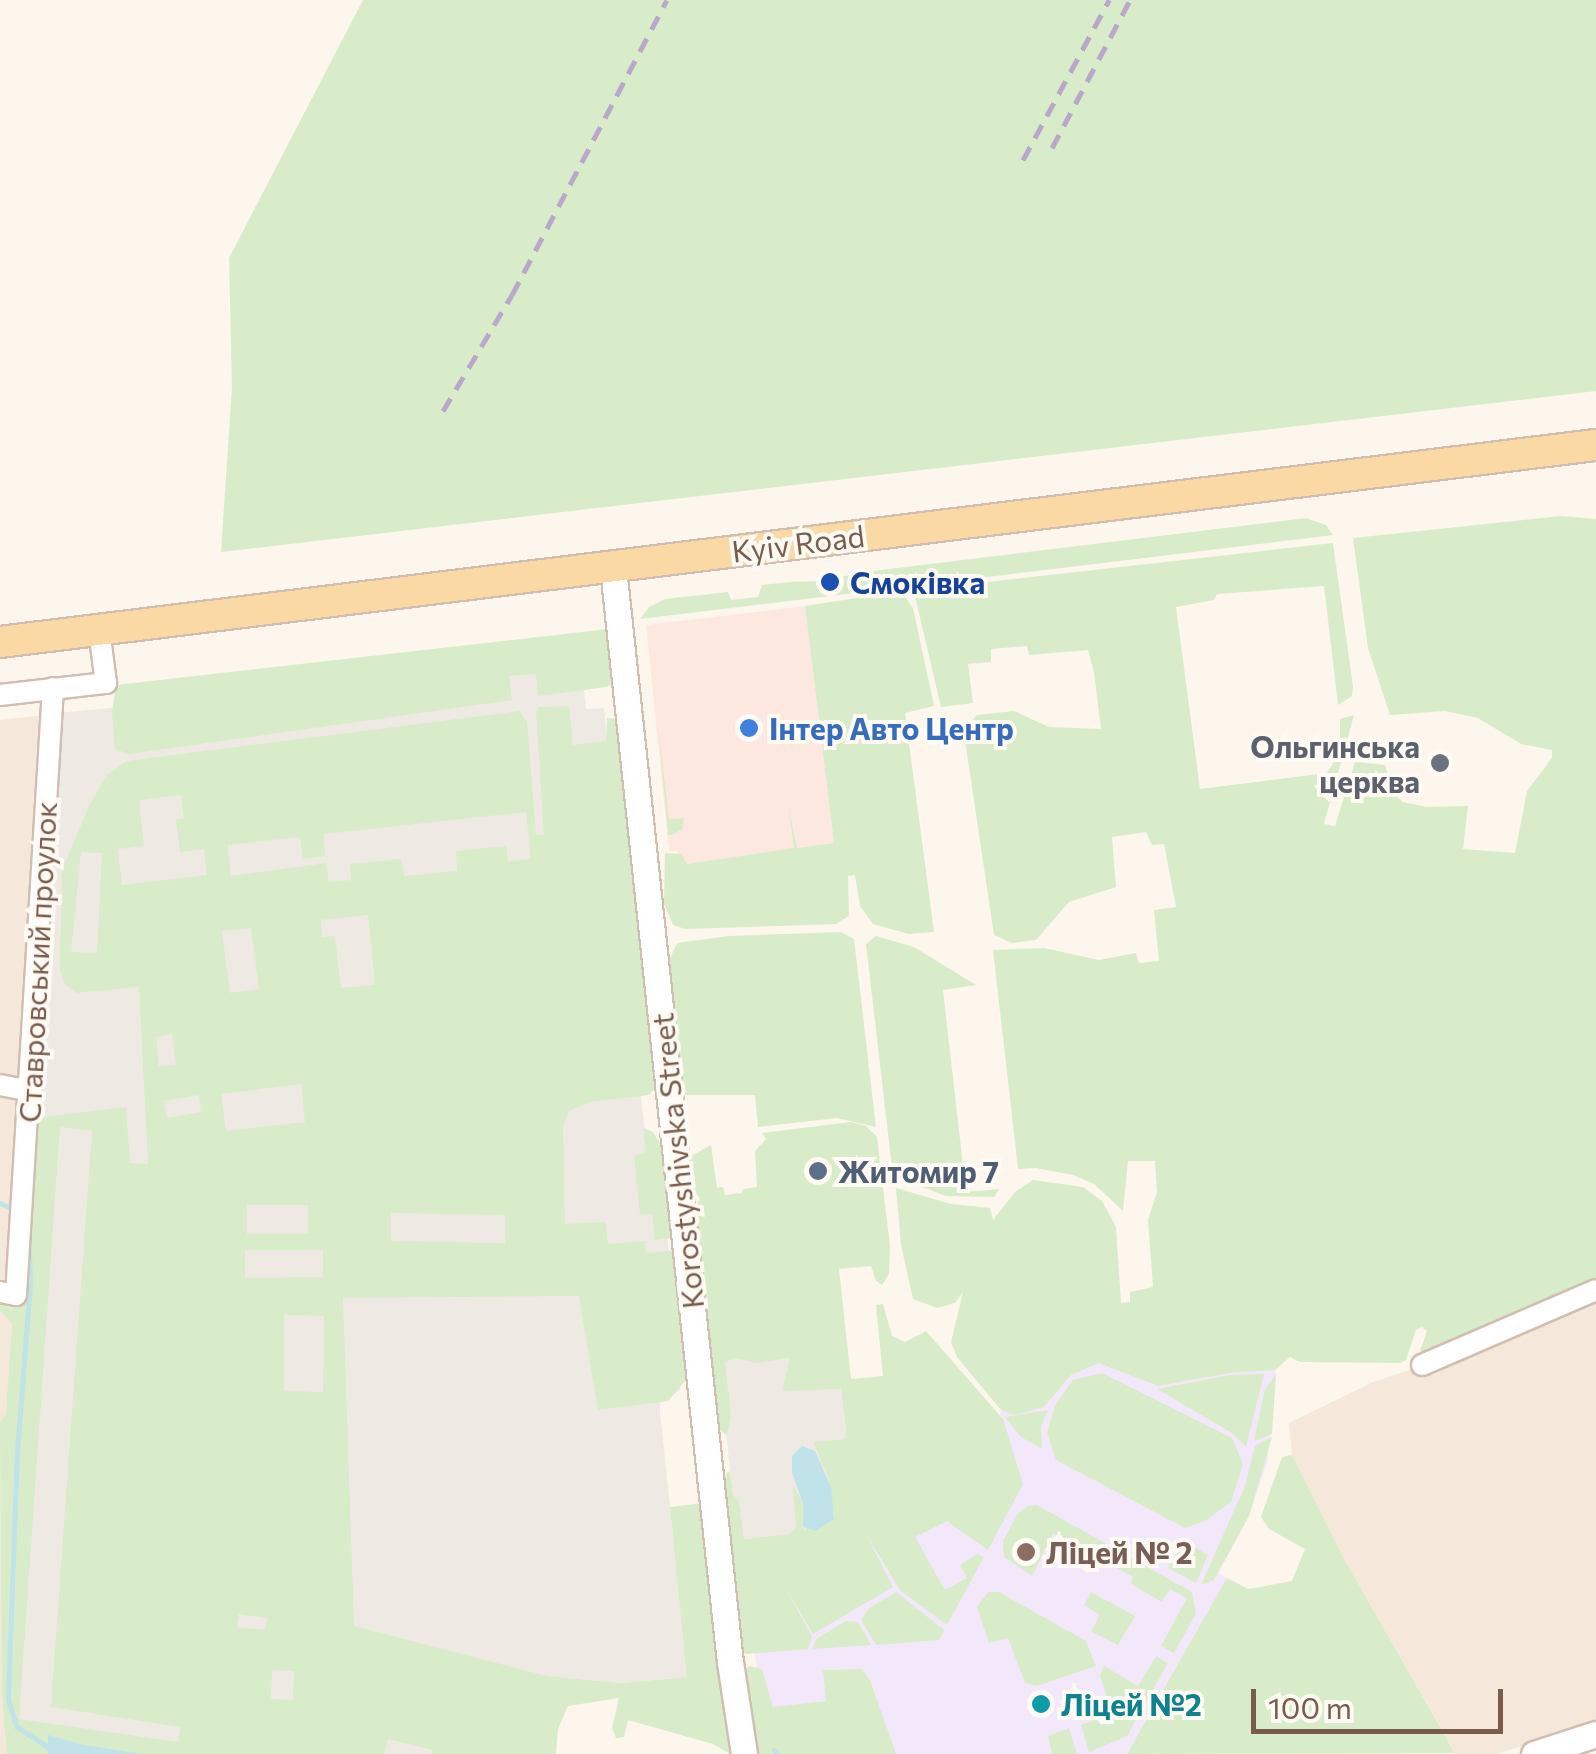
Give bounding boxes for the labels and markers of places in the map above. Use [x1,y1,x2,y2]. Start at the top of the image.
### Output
place label: Смоківка [850,564,985,600]
marker: Смоківка [819,571,841,593]
place label: Інтер Авто Центр [769,710,1014,746]
marker: Інтер Авто Центр [738,717,760,739]
place label: Ольгинська церква [1250,728,1420,798]
marker: Ольгинська церква [1429,752,1451,774]
place label: Житомир 7 [838,1153,999,1189]
marker: Житомир 7 [807,1160,829,1182]
place label: Ліцей № 2 [1046,1534,1193,1570]
marker: Ліцей № 2 [1015,1541,1037,1563]
place label: Ліцей №2 [1061,1686,1202,1722]
marker: Ліцей №2 [1030,1693,1052,1715]

